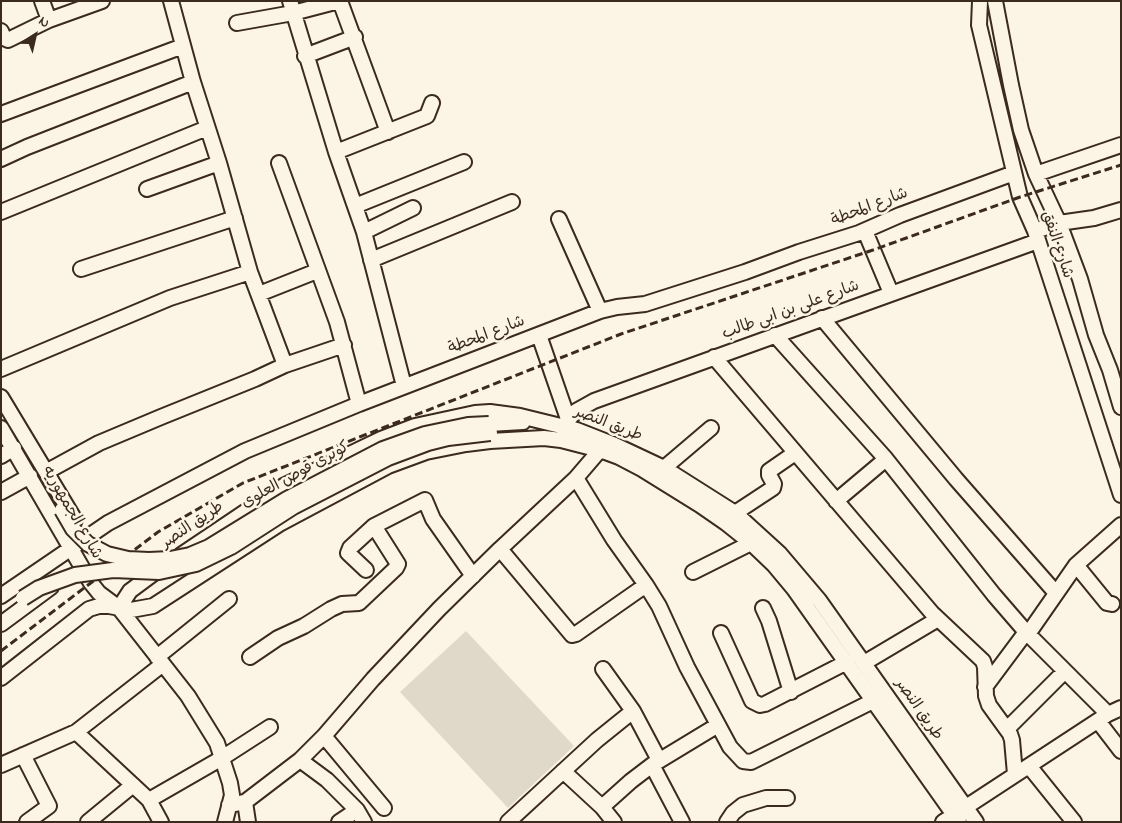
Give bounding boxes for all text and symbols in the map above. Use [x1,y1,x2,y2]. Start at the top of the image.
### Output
north arrow [10,10,60,60]
text: N [34,11,54,34]
street label: شارع المحطة [829,185,911,231]
street label: شارع النفق [1036,209,1076,281]
street label: شارع على بن ابى طالب [720,277,862,345]
street label: شارع المحطة [446,313,528,359]
street label: طريق النصر [571,403,645,447]
street label: كوبرى قوص العلوى [239,438,353,514]
street label: شارع الجمهوريه [37,463,105,563]
street label: طريق النصر [158,498,228,554]
street label: طريق النصر [890,675,946,745]

